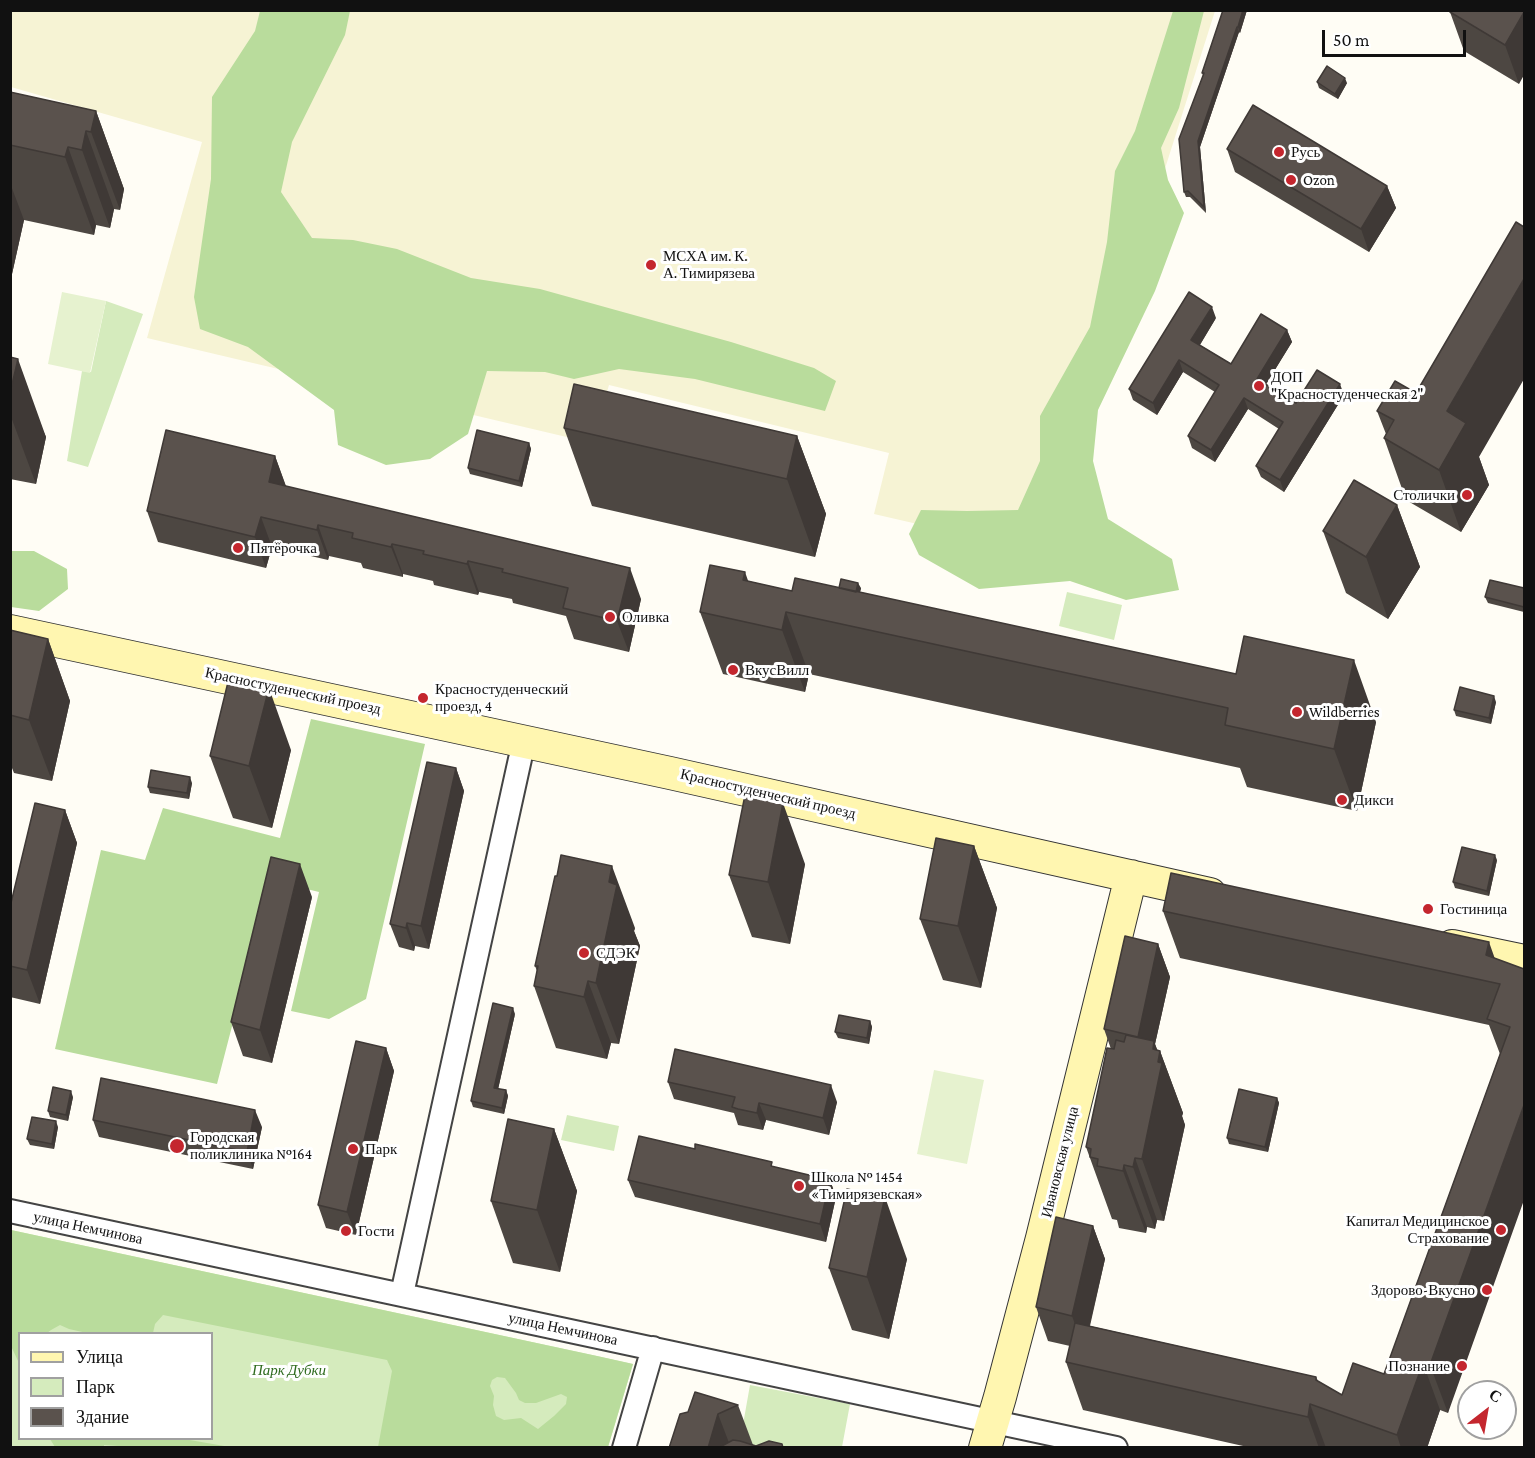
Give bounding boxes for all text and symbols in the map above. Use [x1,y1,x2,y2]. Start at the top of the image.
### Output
scale bar [1325,18,1469,56]
text: 50 m [1333,30,1370,50]
place label: Русь [1291,143,1320,161]
marker: Русь [1272,145,1286,159]
place label: Ozon [1303,171,1335,189]
marker: Ozon [1284,173,1298,187]
place label: МСХА им. К. А. Тимирязева [663,247,755,282]
marker: МСХА им. К. А. Тимирязева [644,258,658,272]
place label: ДОП "Красностуденческая 2" [1271,368,1423,403]
marker: ДОП "Красностуденческая 2" [1252,379,1266,393]
place label: Столички [1393,486,1455,504]
marker: Столички [1460,488,1474,502]
place label: Пятёрочка [250,539,317,557]
marker: Пятёрочка [231,541,245,555]
place label: Оливка [622,608,669,626]
marker: Оливка [603,610,617,624]
place label: ВкусВилл [745,661,809,679]
marker: ВкусВилл [726,663,740,677]
street label: Красностуденческий проезд [203,664,383,718]
place label: Красностуденческий проезд, 4 [435,680,568,715]
marker: Красностуденческий проезд, 4 [416,691,430,705]
place label: Wildberries [1309,703,1380,721]
marker: Wildberries [1290,705,1304,719]
street label: Красностуденческий проезд [679,765,857,823]
place label: Дикси [1354,791,1394,809]
marker: Дикси [1335,793,1349,807]
place label: Гостиница [1440,900,1507,918]
marker: Гостиница [1421,902,1435,916]
place label: СДЭК [596,944,636,962]
marker: СДЭК [577,946,591,960]
street label: Ивановская улица [1037,1105,1083,1219]
place label: Городская поликлиника №164 [190,1128,312,1163]
marker: Городская поликлиника №164 [168,1137,186,1155]
place label: Парк [365,1140,397,1158]
marker: Парк [346,1142,360,1156]
place label: Школа № 1454 «Тимирязевская» [811,1168,923,1203]
marker: Школа № 1454 «Тимирязевская» [792,1179,806,1193]
street label: улица Немчинова [32,1208,144,1248]
place label: Капитал Медицинское Страхование [1346,1212,1489,1247]
place label: Гости [358,1222,394,1240]
marker: Капитал Медицинское Страхование [1494,1223,1508,1237]
marker: Гости [339,1224,353,1238]
place label: Здорово-Вкусно [1371,1281,1475,1299]
marker: Здорово-Вкусно [1480,1283,1494,1297]
street label: улица Немчинова [507,1309,619,1349]
legend [18,1332,213,1440]
text: Улица [76,1347,123,1367]
place label: Познание [1388,1357,1450,1375]
marker: Познание [1455,1359,1469,1373]
park label: Парк Дубки [252,1361,326,1379]
text: Парк [76,1377,115,1397]
north arrow [1457,1380,1517,1440]
text: С [1486,1386,1505,1406]
text: Здание [76,1407,129,1427]

